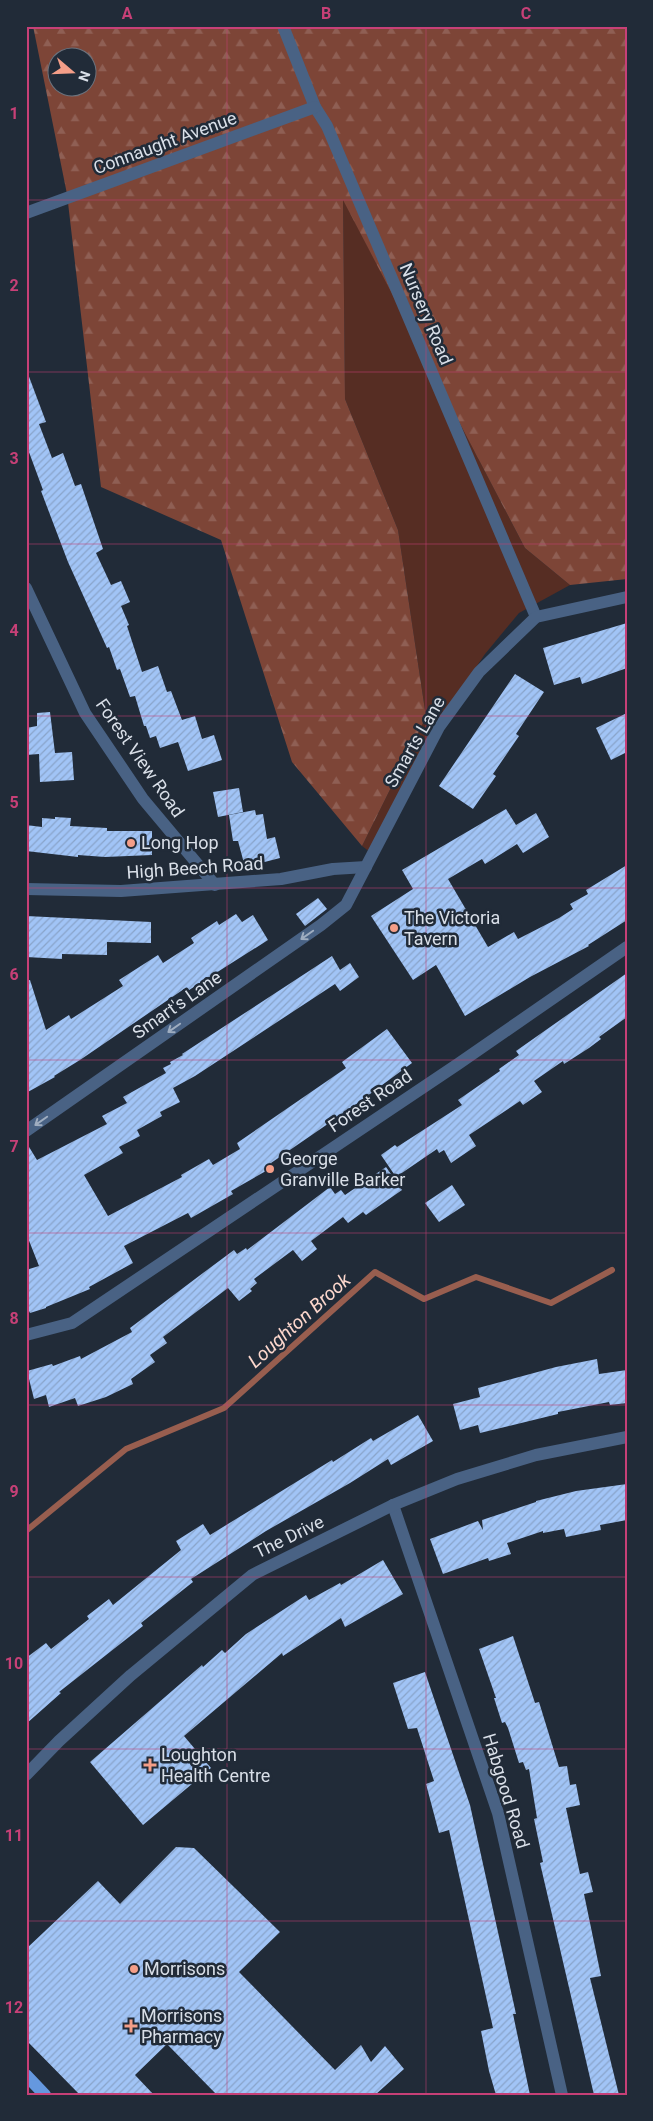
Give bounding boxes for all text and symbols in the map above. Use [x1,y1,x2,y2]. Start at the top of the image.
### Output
text: A [122,4,133,23]
text: B [321,4,331,23]
text: C [521,4,531,23]
north arrow [48,48,98,98]
text: N [75,69,93,84]
text: 1 [9,104,19,123]
street label: Connaught Avenue [90,107,239,178]
street label: Nursery Road [396,260,457,368]
text: 2 [9,276,19,295]
text: 3 [9,449,19,468]
text: 4 [9,621,19,640]
street label: Smarts Lane [380,693,449,791]
street label: Forest View Road [92,694,189,821]
text: 5 [9,793,19,812]
place label: Long Hop [141,832,219,853]
marker: Long Hop [125,837,137,849]
street label: High Beech Road [126,852,264,883]
place label: The Victoria Tavern [404,907,500,949]
marker: The Victoria Tavern [388,922,400,934]
one-way arrow [301,930,315,940]
text: 6 [9,965,19,984]
street label: Smart's Lane [128,966,225,1043]
one-way arrow [167,1023,181,1033]
street label: Forest Road [324,1065,416,1136]
one-way arrow [34,1116,48,1126]
text: 7 [9,1137,19,1156]
place label: George Granville Barker [280,1148,405,1190]
marker: George Granville Barker [264,1163,276,1175]
water label: Loughton Brook [243,1268,356,1372]
text: 8 [9,1309,19,1328]
text: 9 [9,1482,19,1501]
street label: The Drive [250,1511,327,1562]
text: 10 [5,1654,23,1673]
street label: Habgood Road [479,1731,534,1851]
place label: Loughton Health Centre [161,1744,270,1786]
marker: Loughton Health Centre [143,1758,157,1772]
text: 11 [5,1826,23,1845]
place label: Morrisons [144,1958,225,1979]
marker: Morrisons [128,1963,140,1975]
text: 12 [5,1998,23,2017]
place label: Morrisons Pharmacy [141,2005,222,2047]
marker: Morrisons Pharmacy [125,2020,137,2032]

